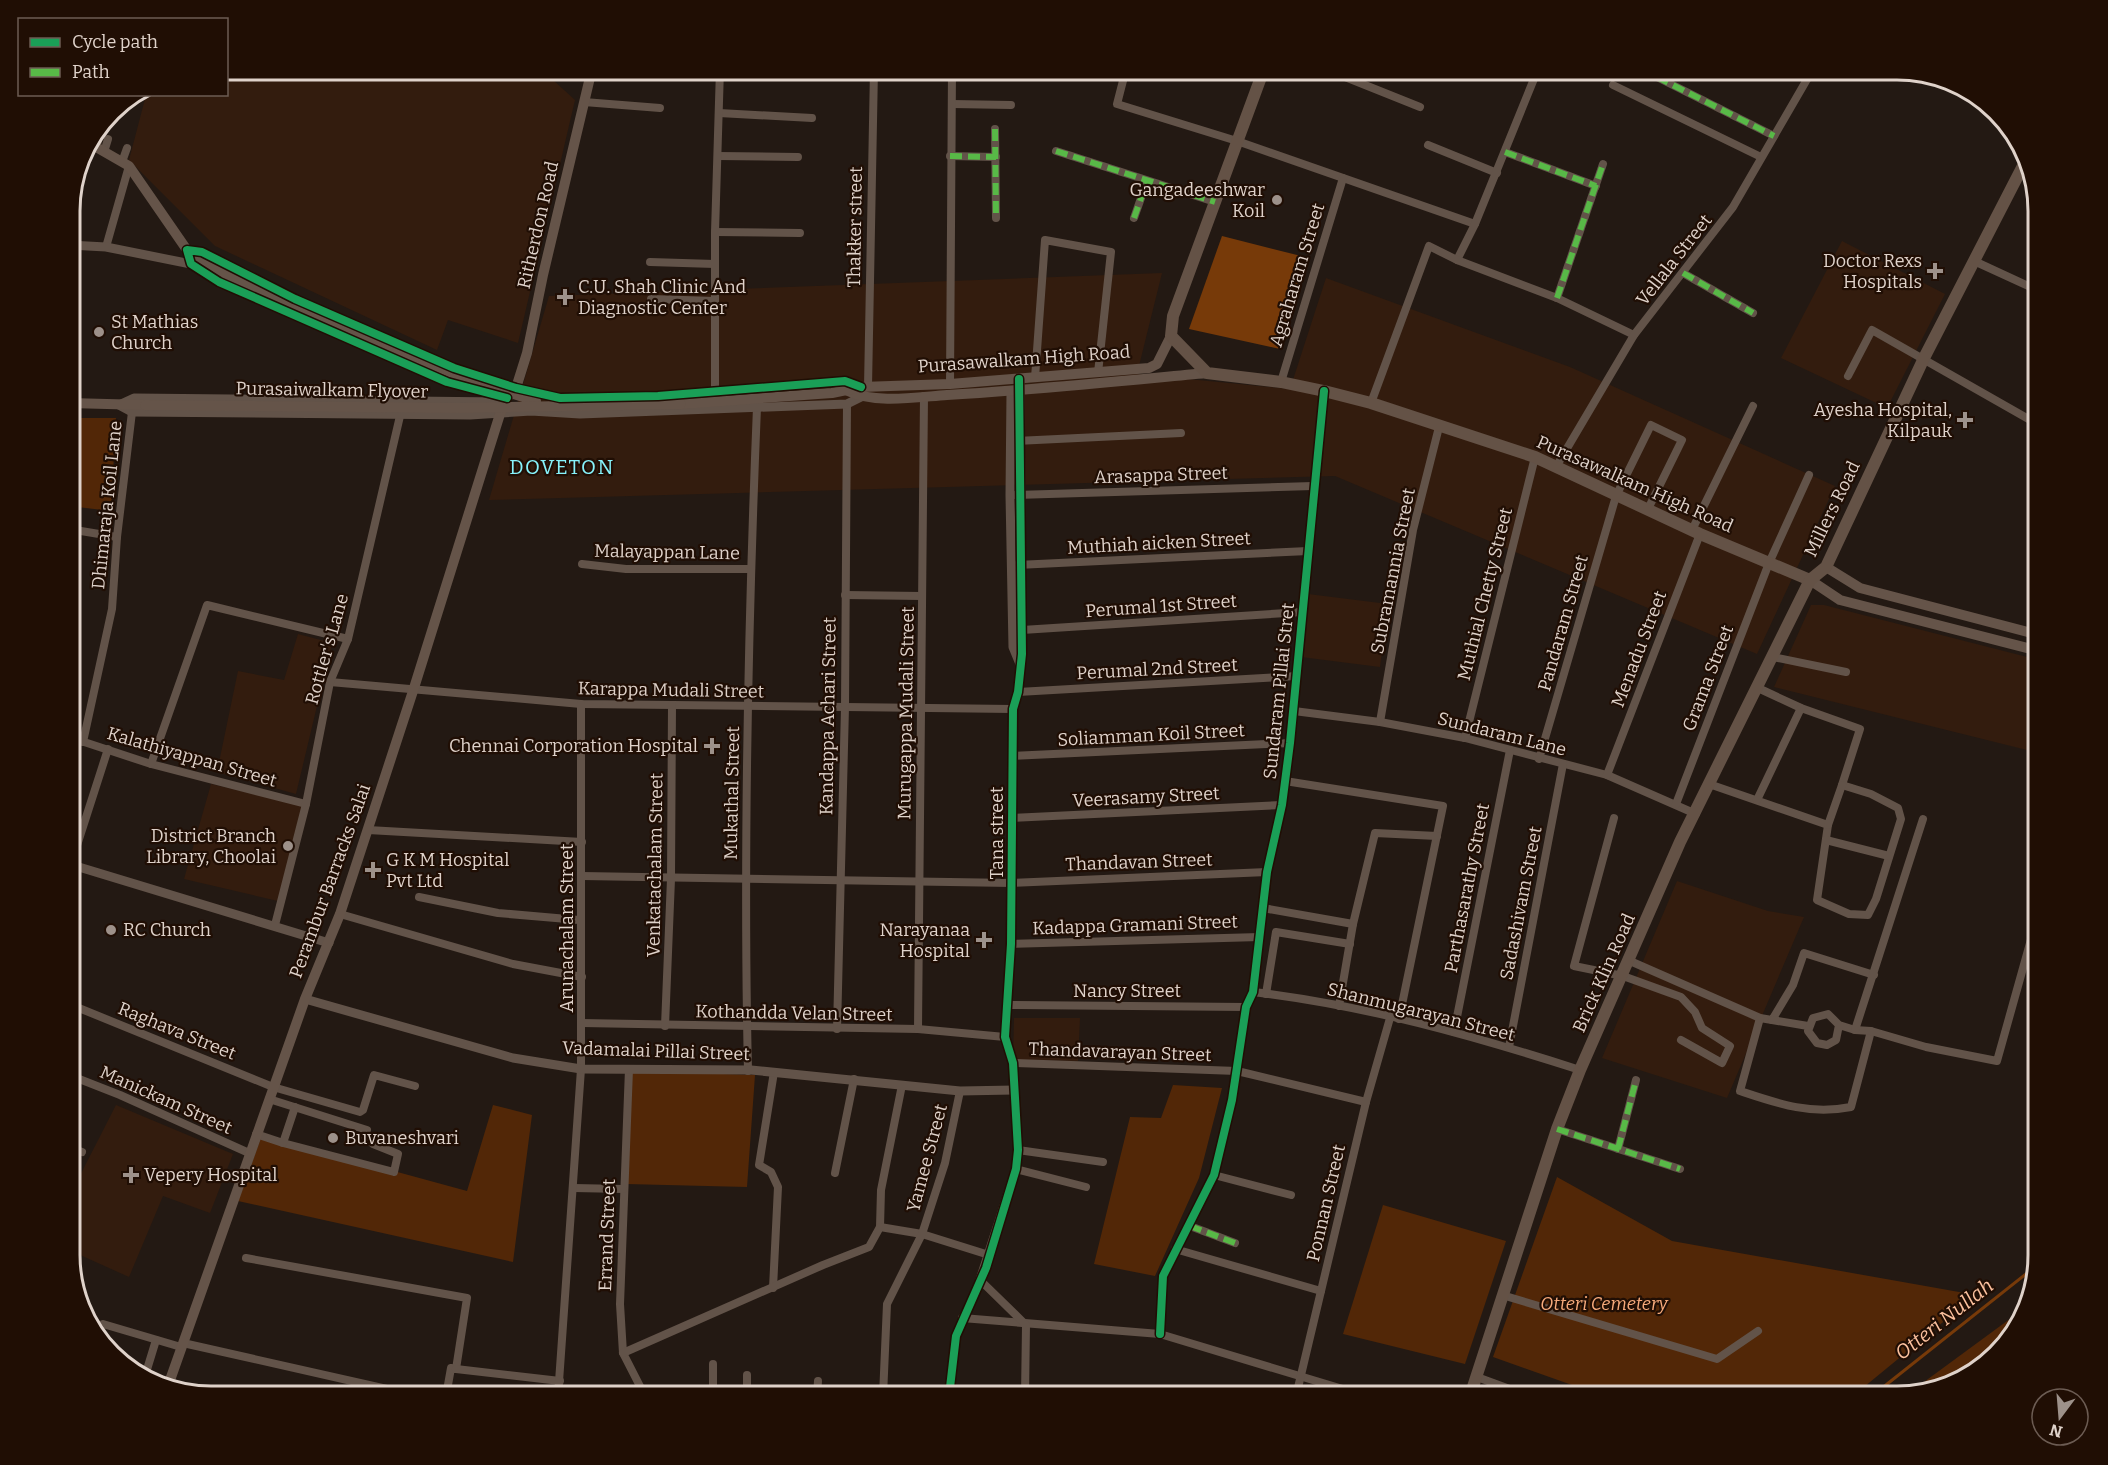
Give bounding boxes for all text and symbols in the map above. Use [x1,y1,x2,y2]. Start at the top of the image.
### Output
legend [18,18,228,96]
text: Cycle path [72,31,158,53]
text: Path [72,61,110,83]
street label: Ritherdon Road [513,159,563,291]
street label: Thakker street [843,166,867,288]
place label: Gangadeeshwar Koil [1129,179,1265,222]
marker: Gangadeeshwar Koil [1270,193,1284,207]
street label: Agraharam Street [1265,200,1329,350]
street label: Vellala Street [1631,209,1717,310]
place label: Doctor Rexs Hospitals [1823,250,1922,293]
marker: Doctor Rexs Hospitals [1926,262,1944,280]
place label: C.U. Shah Clinic And Diagnostic Center [578,276,747,319]
marker: C.U. Shah Clinic And Diagnostic Center [556,288,574,306]
place label: St Mathias Church [111,311,198,354]
marker: St Mathias Church [92,325,106,339]
street label: Purasawalkam High Road [917,341,1131,377]
street label: Purasaiwalkam Flyover [236,377,429,403]
place label: Ayesha Hospital, Kilpauk [1813,399,1953,442]
marker: Ayesha Hospital, Kilpauk [1956,411,1974,429]
street label: Dhimaraja Koil Lane [87,420,127,590]
street label: Purasawalkam High Road [1533,431,1737,537]
district label: DOVETON [509,455,615,479]
street label: Millers Road [1799,457,1865,560]
street label: Arasappa Street [1094,462,1229,488]
street label: Subramannia Street [1366,486,1420,656]
street label: Muthial Chetty Street [1453,505,1517,683]
street label: Muthiah aicken Street [1067,527,1252,559]
street label: Malayappan Lane [594,540,740,564]
street label: Pandaram Street [1533,552,1593,694]
street label: Menadu Street [1607,587,1671,710]
street label: Perumal 1st Street [1084,590,1238,622]
street label: Rottler's Lane [301,591,353,707]
street label: Sundaram Pillai Stret [1259,601,1299,780]
street label: Murugappa Mudali Street [893,606,919,820]
street label: Kandappa Achari Street [815,616,841,815]
street label: Grama Street [1678,621,1739,734]
street label: Perumal 2nd Street [1076,654,1239,684]
street label: Karappa Mudali Street [578,677,765,703]
street label: Sundaram Lane [1435,707,1569,761]
street label: Soliamman Koil Street [1057,719,1246,751]
street label: Kalathiyappan Street [105,722,280,792]
street label: Mukathal Street [720,725,744,860]
place label: Chennai Corporation Hospital [449,735,698,757]
marker: Chennai Corporation Hospital [703,737,721,755]
street label: Venkatachalam Street [642,772,668,957]
street label: Perambur Barracks Salai [285,781,375,981]
street label: Veerasamy Street [1072,782,1221,812]
street label: Tana street [986,786,1008,880]
street label: Parthasarathy Street [1440,801,1494,975]
street label: Sadashivam Street [1495,824,1547,982]
place label: District Branch Library, Choolai [146,825,276,868]
marker: District Branch Library, Choolai [281,839,295,853]
street label: Arunachalam Street [556,843,578,1013]
street label: Thandavan Street [1065,848,1214,876]
place label: G K M Hospital Pvt Ltd [386,849,509,892]
marker: G K M Hospital Pvt Ltd [364,861,382,879]
street label: Kadappa Gramani Street [1032,910,1239,940]
street label: Brick Klin Road [1568,910,1640,1036]
place label: RC Church [123,919,211,941]
place label: Narayanaa Hospital [879,919,970,962]
marker: RC Church [104,923,118,937]
marker: Narayanaa Hospital [975,931,993,949]
street label: Shanmugarayan Street [1325,978,1518,1046]
street label: Nancy Street [1073,980,1182,1002]
street label: Raghava Street [115,997,240,1065]
street label: Kothandda Velan Street [695,1000,893,1026]
street label: Vadamalai Pillai Street [562,1037,751,1065]
street label: Thandavarayan Street [1028,1038,1212,1066]
street label: Manickam Street [96,1061,236,1139]
street label: Yamee Street [902,1101,952,1214]
place label: Buvaneshvari [345,1127,459,1149]
marker: Buvaneshvari [326,1131,340,1145]
street label: Ponnan Street [1302,1142,1350,1264]
place label: Vepery Hospital [144,1164,277,1186]
marker: Vepery Hospital [122,1166,140,1184]
street label: Errand Street [594,1178,620,1292]
water label: Otteri Nullah [1890,1273,1998,1365]
park label: Otteri Cemetery [1540,1293,1669,1315]
north arrow [2030,1387,2090,1447]
text: N [2047,1420,2065,1442]

